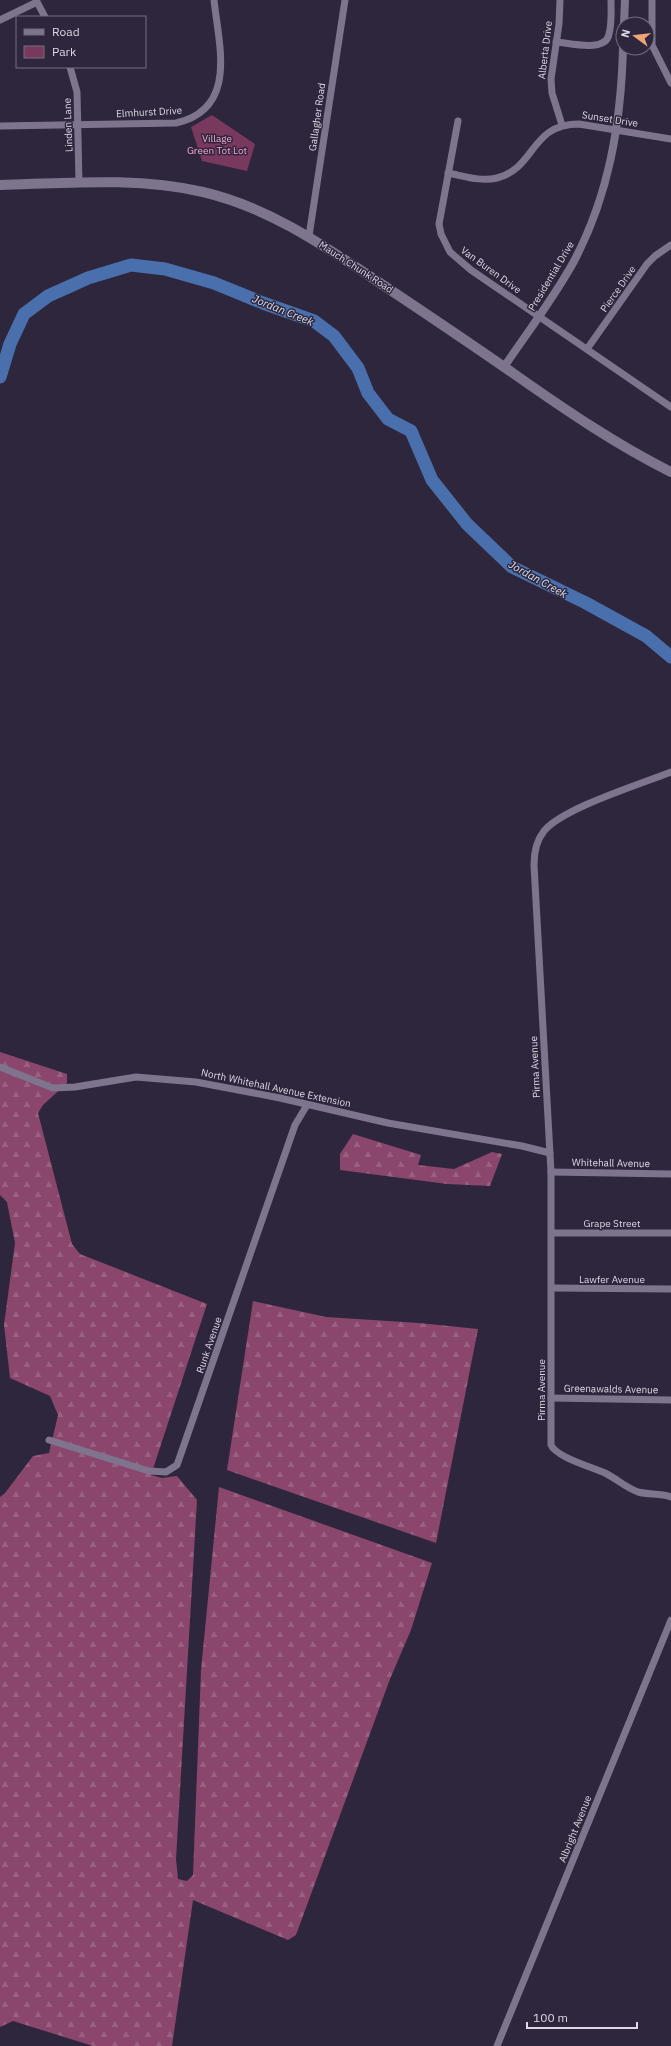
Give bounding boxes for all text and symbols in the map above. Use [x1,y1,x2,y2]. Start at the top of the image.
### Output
legend [16,16,146,68]
north arrow [615,16,655,56]
street label: Alberta Drive [535,20,555,80]
text: Road [52,24,80,39]
text: N [618,28,633,39]
text: Park [52,44,77,59]
street label: Gallagher Road [306,82,328,152]
street label: Linden Lane [61,97,75,152]
street label: Elmhurst Drive [116,104,183,120]
street label: Sunset Drive [581,108,639,130]
park label: Village Green Tot Lot [187,132,248,157]
street label: Mauch Chunk Road [316,238,396,296]
street label: Presidential Drive [525,238,577,313]
street label: Van Buren Drive [458,244,524,297]
street label: Pierce Drive [597,263,639,315]
water label: Jordan Creek [250,291,316,329]
water label: Jordan Creek [506,557,570,601]
street label: Pirma Avenue [527,1035,543,1098]
street label: North Whitehall Avenue Extension [200,1066,352,1110]
street label: Whitehall Avenue [572,1156,651,1170]
street label: Grape Street [584,1217,641,1230]
street label: Lawfer Avenue [579,1273,646,1286]
street label: Runk Avenue [193,1315,225,1375]
street label: Pirma Avenue [535,1358,548,1421]
street label: Greenawalds Avenue [564,1382,659,1396]
street label: Albright Avenue [556,1793,595,1865]
scale bar [527,2004,637,2030]
text: 100 m [533,2010,568,2025]

